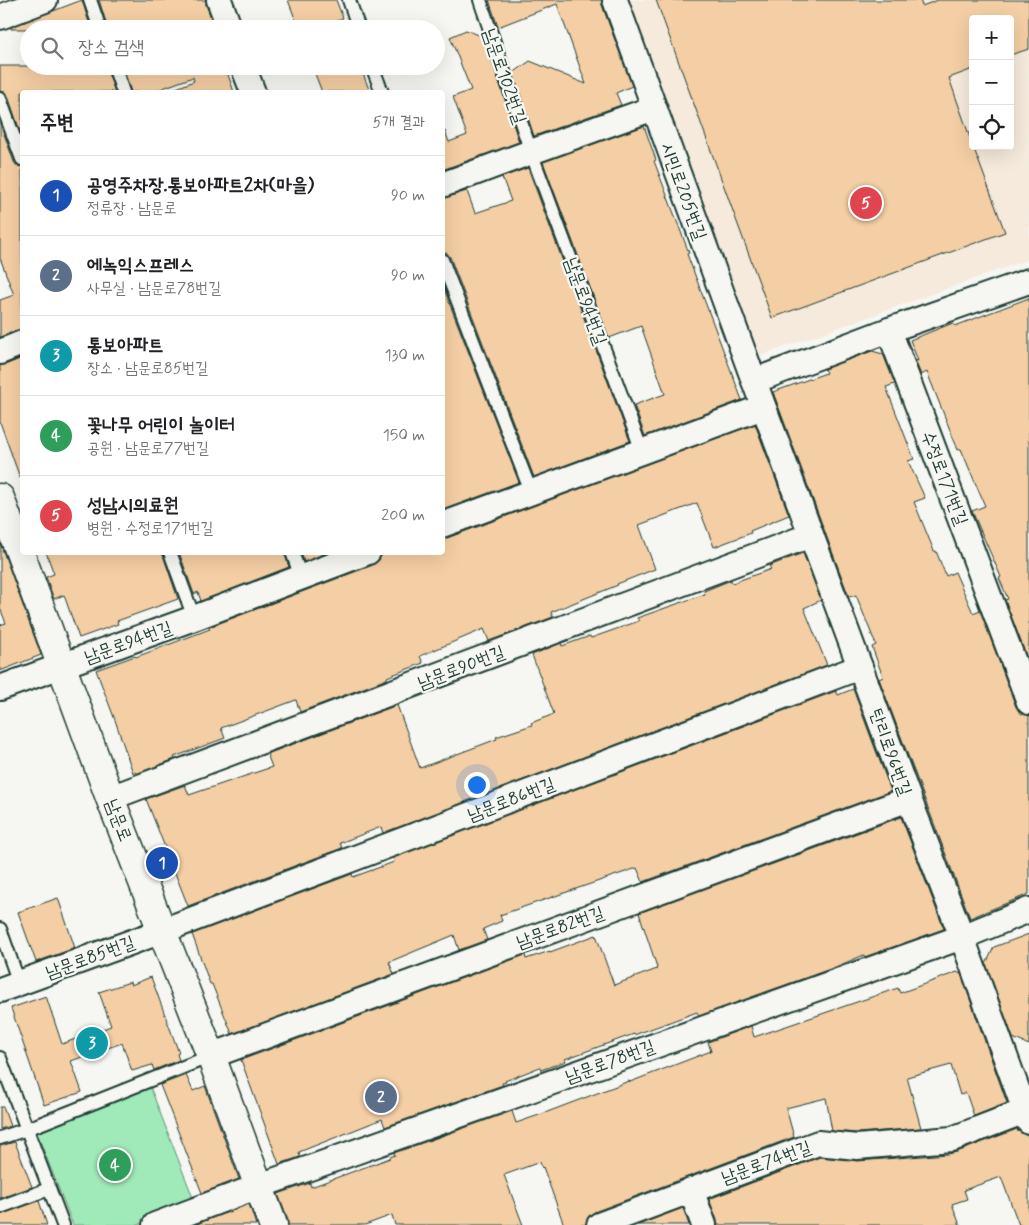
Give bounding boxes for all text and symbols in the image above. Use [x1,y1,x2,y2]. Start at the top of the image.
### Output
map controls [969,15,1014,150]
button: + [969,15,1014,60]
search box [20,20,445,75]
street label: 남문로102번길 [477,25,532,128]
icon: search [38,34,66,62]
text: 장소 검색 [78,35,144,60]
button: − [969,60,1014,105]
button: locate [969,105,1014,150]
text: 주변 [40,109,74,137]
text: 5개 결과 [372,112,425,133]
street label: 시민로205번길 [654,139,712,244]
text: 공영주차장.통보아파트2차(마을) [87,173,314,198]
pin: 5 [850,184,882,222]
text: 1 [52,185,60,206]
text: 90 m [391,185,425,206]
text: 정류장 · 남문로 [87,198,177,219]
text: 에녹익스프레스 [87,253,194,278]
street label: 남문로94번길 [558,254,612,349]
text: 2 [52,265,60,286]
text: 90 m [391,265,425,286]
text: 사무실 · 남문로78번길 [87,278,221,299]
text: 통보아파트 [87,333,163,358]
text: 3 [52,345,60,366]
text: 130 m [384,345,425,366]
text: 장소 · 남문로85번길 [87,358,208,379]
text: 꽃나무 어린이 놀이터 [87,413,235,438]
text: 4 [51,425,61,446]
text: 150 m [383,425,425,446]
street label: 수정로171번길 [915,428,973,530]
text: 공원 · 남문로77번길 [87,438,209,459]
text: 성남시의료원 [87,493,179,518]
text: 5 [51,505,61,526]
text: 200 m [381,505,425,526]
text: 병원 · 수정로171번길 [87,518,213,539]
street label: 남문로94번길 [81,616,176,670]
street label: 남문로90번길 [414,640,509,696]
street label: 탄리로96번길 [863,706,917,799]
street label: 남문로86번길 [464,772,559,828]
your location [464,772,490,798]
street label: 남문로 [99,796,137,845]
pin: 1 [146,844,178,882]
street label: 남문로82번길 [513,901,608,955]
street label: 남문로85번길 [42,931,139,985]
pin: 3 [76,1024,108,1062]
street label: 남문로78번길 [562,1034,659,1089]
pin: 2 [365,1078,397,1116]
street label: 남문로74번길 [718,1135,815,1190]
pin: 4 [99,1146,131,1184]

